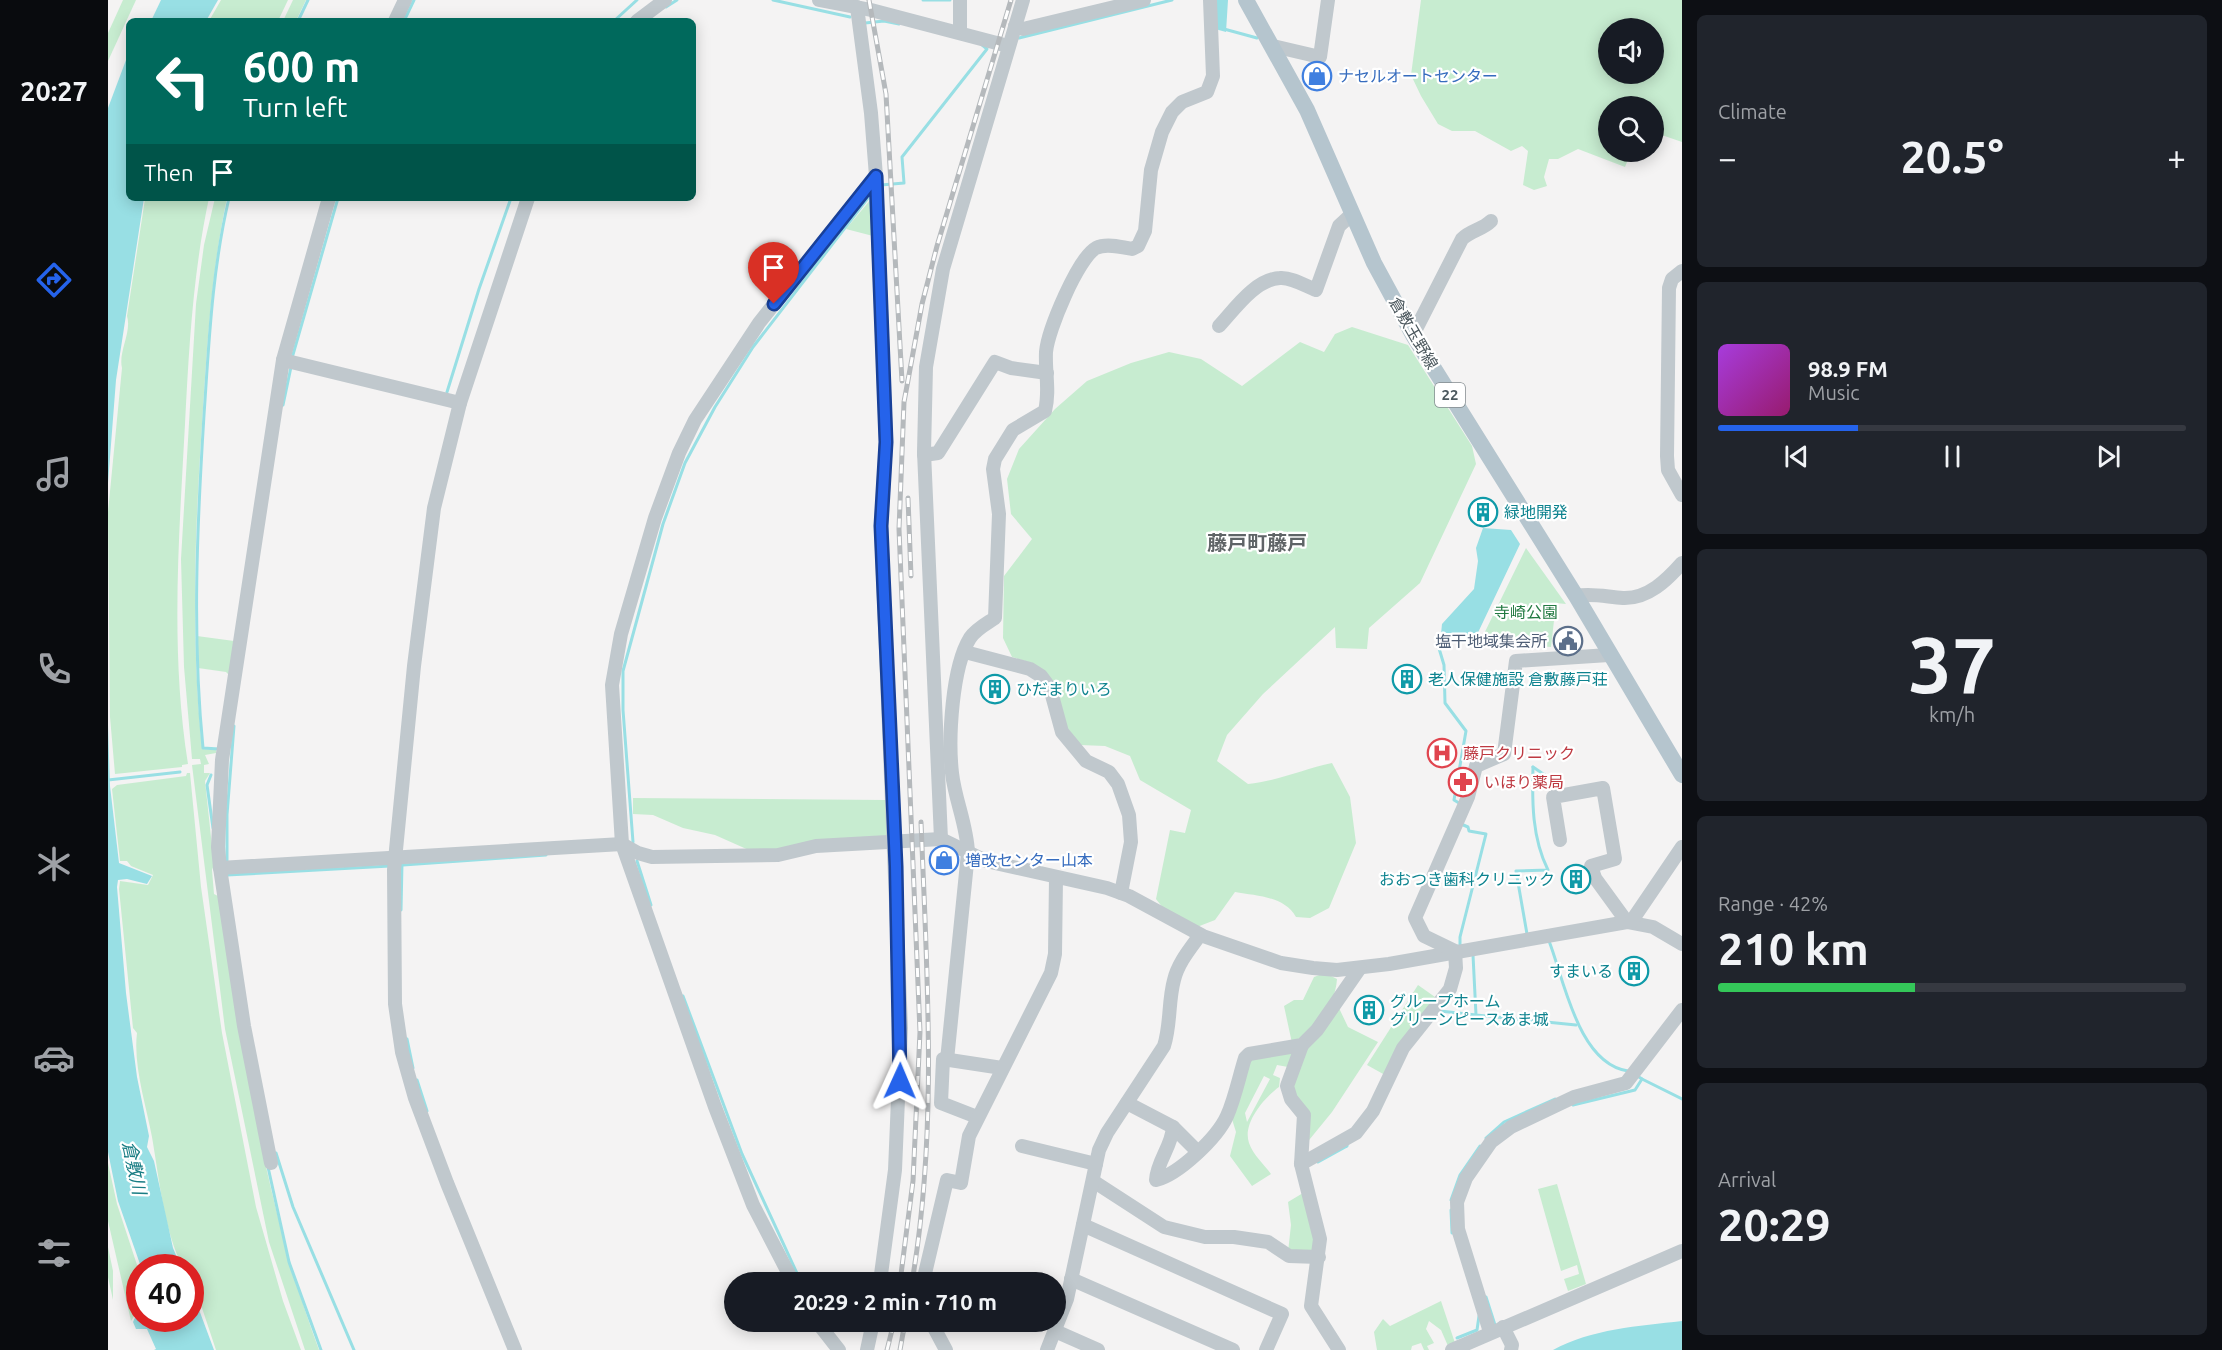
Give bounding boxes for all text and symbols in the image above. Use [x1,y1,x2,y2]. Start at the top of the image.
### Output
map controls [1598,18,1664,162]
button: sound [1598,18,1664,84]
icon: left [144,42,222,120]
text: 600 m [243,43,360,90]
shop icon: ナセルオートセンター [1301,60,1333,92]
place label: ナセルオートセンター [1338,67,1498,85]
text: 20:27 [20,76,88,106]
text: Turn left [243,92,347,122]
button: search [1598,96,1664,162]
text: Climate [1718,100,1787,123]
text: 20.5° [1900,131,2004,182]
text: − [1718,139,1737,176]
text: + [2167,139,2186,176]
icon: arrive [206,156,239,189]
text: Then [144,160,194,185]
pin [748,242,799,304]
icon: arrive [757,251,790,284]
icon: directions [33,259,75,301]
street label: 倉敷玉野線 [1386,294,1442,372]
text: 98.9 FM [1808,356,1888,381]
text: Music [1808,381,1860,404]
road number: 22 [1435,383,1465,407]
icon: previous [1780,440,1813,473]
icon: pause [1936,440,1969,473]
icon: next [2092,440,2125,473]
icon: music [33,453,75,495]
building icon: 緑地開発 [1467,496,1499,528]
place label: 緑地開発 [1504,503,1568,521]
district label: 藤戸町藤戸 [1207,531,1307,554]
park label: 寺崎公園 [1494,603,1558,621]
text: 37 [1908,620,1996,708]
public building icon: 塩干地域集会所 [1552,625,1584,657]
place label: 塩干地域集会所 [1435,632,1547,650]
icon: phone [33,648,75,690]
building icon: 老人保健施設 倉敷藤戸荘 [1391,663,1423,695]
place label: 老人保健施設 倉敷藤戸荘 [1428,670,1608,688]
building icon: ひだまりいろ [979,673,1011,705]
place label: ひだまりいろ [1016,680,1112,698]
text: km/h [1929,703,1975,726]
hospital icon: 藤戸クリニック [1426,737,1458,769]
place label: 藤戸クリニック [1463,744,1575,762]
pharmacy icon: いほり薬局 [1447,766,1479,798]
place label: いほり薬局 [1484,773,1564,791]
icon: climate [33,843,75,885]
shop icon: 増改センター山本 [928,844,960,876]
place label: 増改センター山本 [965,851,1093,869]
building icon: おおつき歯科クリニック [1560,863,1592,895]
place label: おおつき歯科クリニック [1379,870,1555,888]
text: Range · 42% [1718,892,1828,915]
text: 210 km [1718,923,1869,974]
building icon: すまいる [1618,955,1650,987]
place label: すまいる [1549,962,1613,980]
place label: グループホーム グリーンピースあま城 [1390,992,1548,1028]
building icon: グループホーム グリーンピースあま城 [1353,994,1385,1026]
icon: car [33,1037,75,1079]
position arrow [868,1049,932,1113]
water label: 倉敷川 [120,1139,151,1198]
text: Arrival [1718,1168,1776,1191]
text: 20:29 [1718,1199,1831,1250]
icon: filters [33,1232,75,1274]
speed limit sign: 40 [126,1254,204,1332]
text: 20:29 · 2 min · 710 m [793,1289,997,1314]

